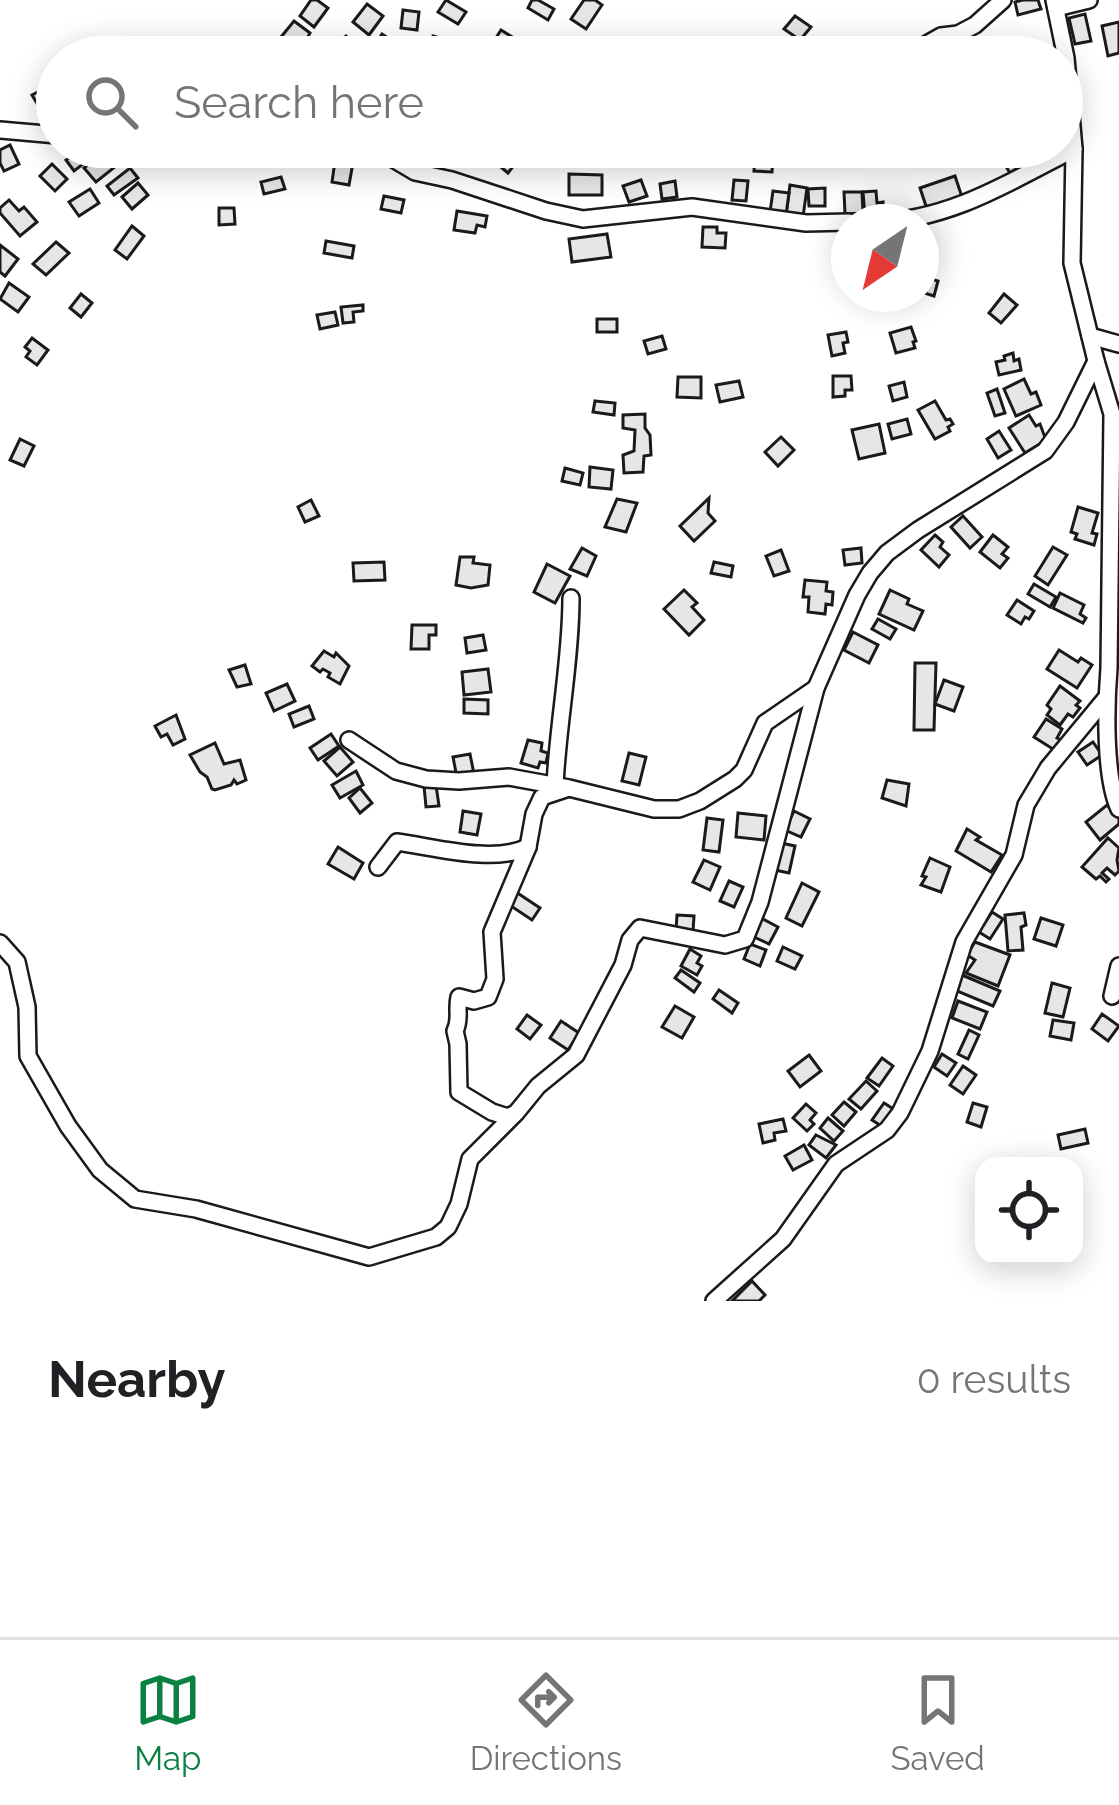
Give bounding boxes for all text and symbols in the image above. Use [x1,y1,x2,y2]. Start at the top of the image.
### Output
search box [36,36,1083,168]
icon: search [78,69,144,135]
text: Search here [174,76,424,129]
north arrow [831,204,939,312]
map controls [975,1157,1083,1265]
button: locate [975,1157,1083,1265]
text: Nearby [48,1349,225,1409]
text: 0 results [917,1356,1071,1402]
tab: Map [134,1667,201,1778]
tab: Directions [470,1667,622,1778]
tab: Saved [890,1667,985,1778]

